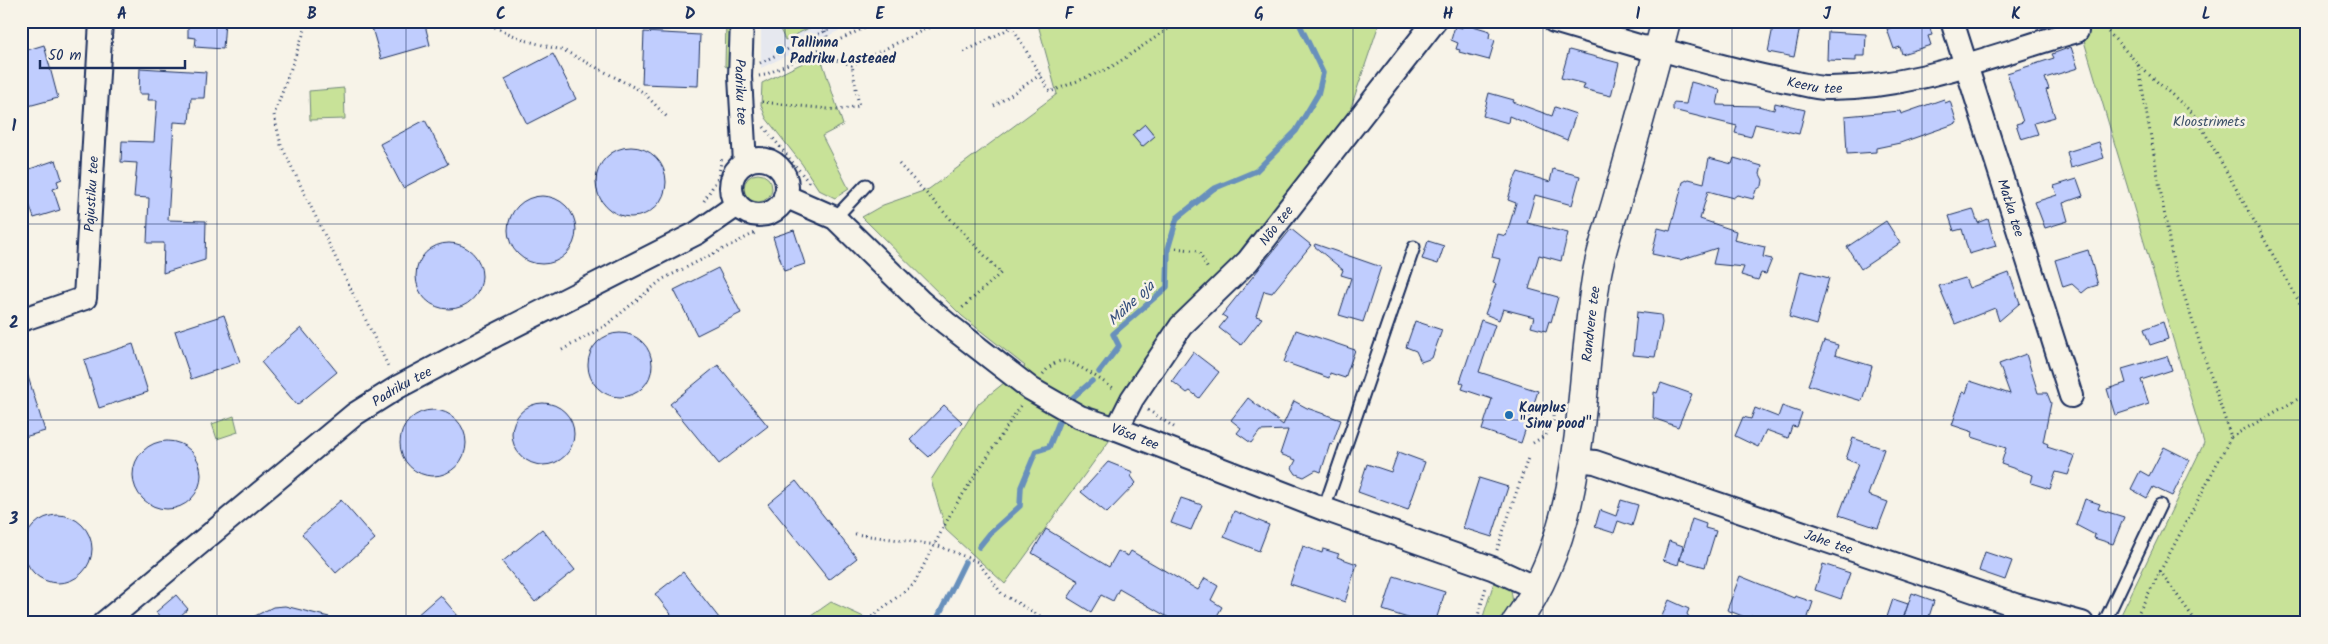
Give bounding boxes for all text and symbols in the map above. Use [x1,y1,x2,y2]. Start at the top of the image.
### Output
text: A [117,2,127,27]
text: B [307,2,317,27]
text: C [496,2,506,27]
text: D [685,2,696,27]
text: E [876,2,886,27]
text: F [1065,2,1075,27]
text: G [1254,2,1264,27]
text: H [1443,2,1453,27]
text: I [1636,2,1641,27]
text: J [1823,2,1832,27]
text: K [2011,2,2021,27]
text: L [2202,2,2210,27]
place label: Tallinna Padriku Lasteaed [790,32,897,70]
scale bar [40,38,185,70]
text: 50 m [48,44,82,68]
marker: Tallinna Padriku Lasteaed [774,44,786,56]
street label: Padriku tee [728,58,753,126]
street label: Keeru tee [1785,71,1843,100]
park label: Kloostrimets [2173,111,2245,133]
text: 1 [12,114,17,139]
street label: Pajustiku tee [79,155,105,233]
street label: Matka tee [1991,176,2030,241]
street label: Nõo tee [1254,201,1300,251]
water label: Mähe oja [1103,275,1162,332]
street label: Randvere tee [1576,284,1607,363]
text: 2 [9,311,19,336]
street label: Padriku tee [368,361,437,413]
place label: Kauplus "Sinu pood" [1519,397,1592,435]
marker: Kauplus "Sinu pood" [1503,409,1515,421]
street label: Võsa tee [1108,418,1163,457]
text: 3 [9,507,19,532]
street label: Jahe tee [1801,524,1857,561]

